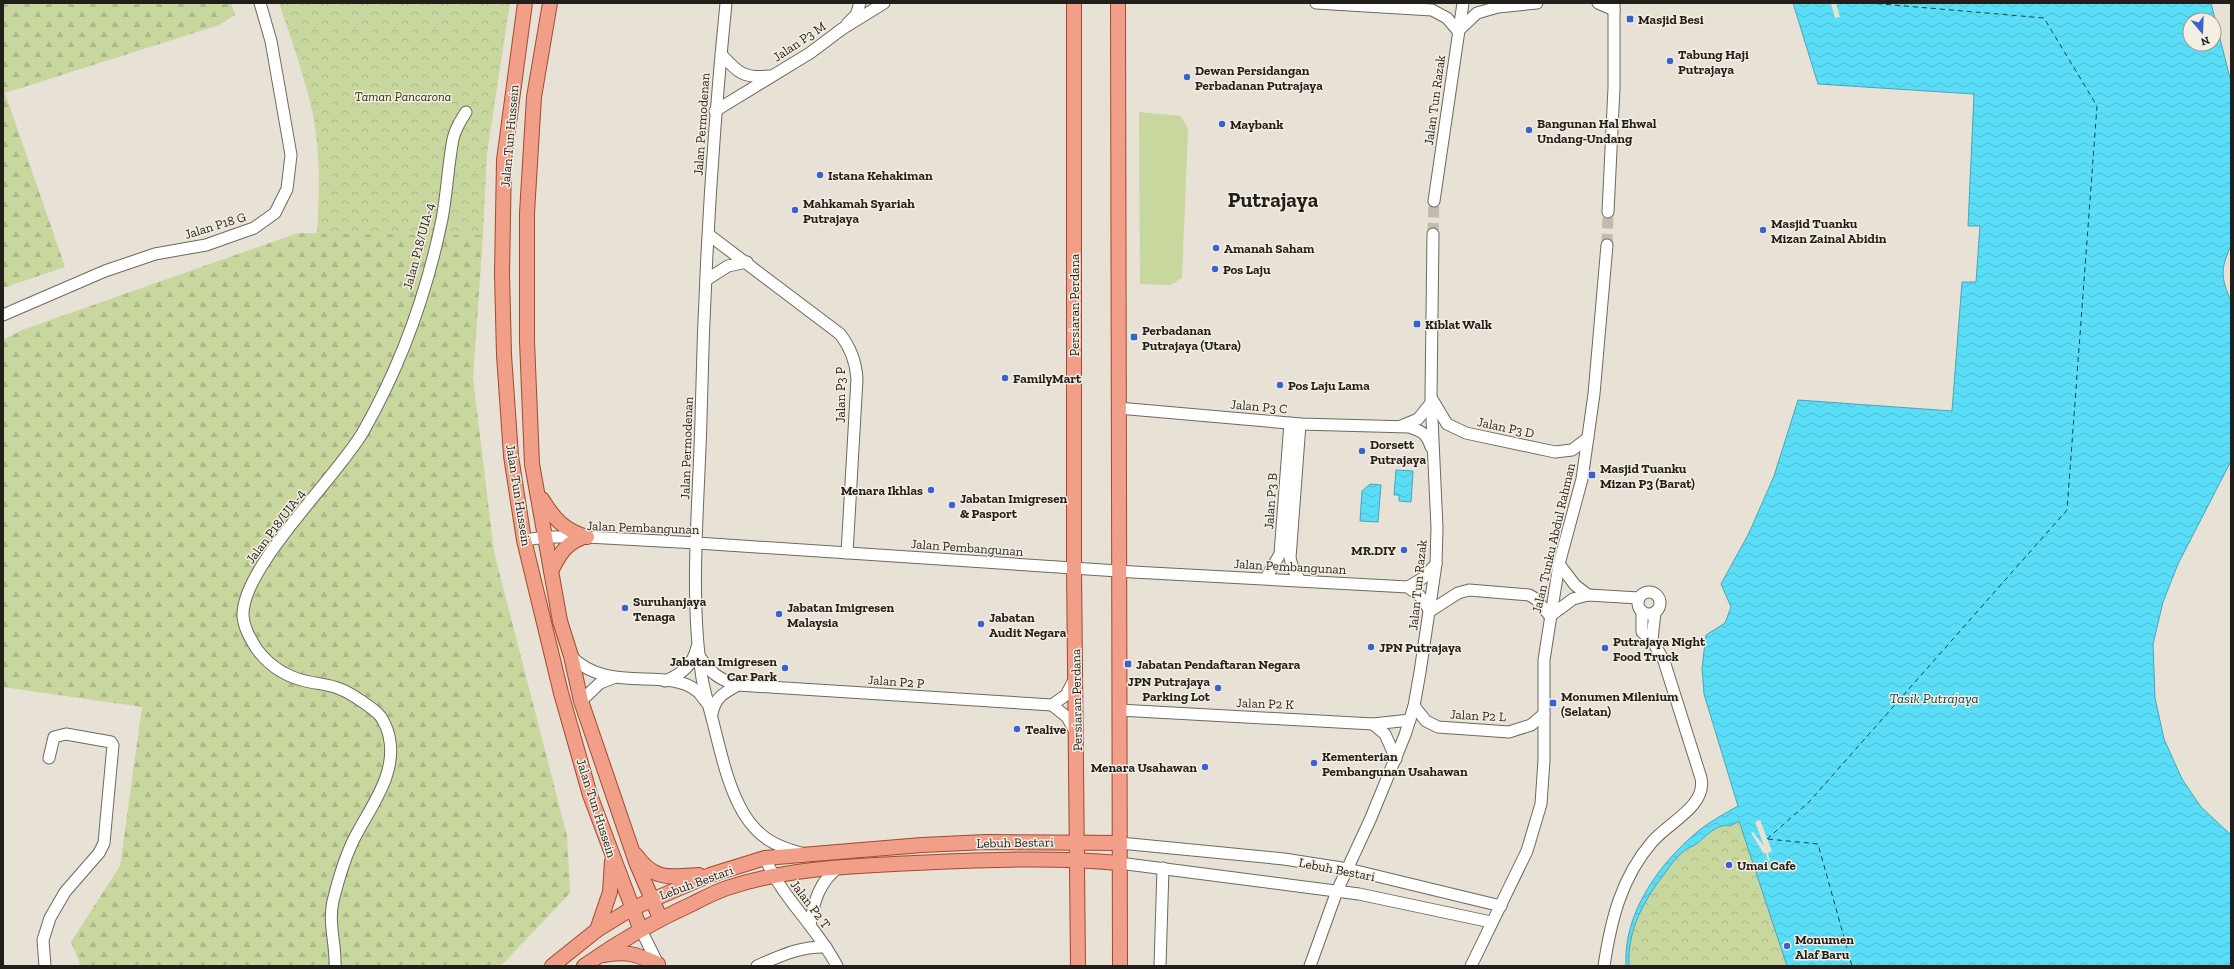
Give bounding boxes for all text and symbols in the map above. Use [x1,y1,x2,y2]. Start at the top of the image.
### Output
place label: Masjid Besi [1638,12,1704,28]
north arrow [2182,12,2222,52]
marker: Masjid Besi [1625,14,1635,24]
street label: Jalan P3 M [770,18,828,64]
text: N [2198,33,2211,49]
place label: Tabung Haji Putrajaya [1678,47,1749,78]
street label: Jalan Tun Razak [1421,54,1448,146]
marker: Tabung Haji Putrajaya [1665,56,1675,66]
place label: Dewan Persidangan Perbadanan Putrajaya [1195,63,1323,94]
street label: Jalan Permodenan [690,72,713,176]
marker: Dewan Persidangan Perbadanan Putrajaya [1182,72,1192,82]
street label: Jalan Tun Hussein [498,84,522,188]
park label: Taman Pancarona [355,89,451,104]
place label: Bangunan Hal Ehwal Undang-Undang [1537,116,1657,146]
place label: Maybank [1230,117,1283,132]
marker: Maybank [1217,119,1227,129]
marker: Bangunan Hal Ehwal Undang-Undang [1524,125,1534,135]
place label: Istana Kehakiman [828,168,933,183]
marker: Istana Kehakiman [815,170,825,180]
district label: Putrajaya [1228,187,1319,212]
place label: Mahkamah Syariah Putrajaya [803,196,915,227]
street label: Jalan P18/UIA-4 [400,201,437,291]
marker: Mahkamah Syariah Putrajaya [790,205,800,215]
street label: Jalan P18 G [183,209,248,242]
place label: Masjid Tuanku Mizan Zainal Abidin [1771,216,1887,246]
marker: Masjid Tuanku Mizan Zainal Abidin [1758,225,1768,235]
place label: Amanah Saham [1224,241,1315,256]
marker: Amanah Saham [1211,243,1221,253]
street label: Persiaran Perdana [1067,253,1082,356]
place label: Pos Laju [1223,262,1271,278]
marker: Pos Laju [1210,264,1220,274]
place label: Kiblat Walk [1425,317,1492,332]
marker: Kiblat Walk [1412,319,1422,329]
place label: Perbadanan Putrajaya (Utara) [1142,323,1241,354]
marker: Perbadanan Putrajaya (Utara) [1129,332,1139,342]
street label: Jalan P3 P [833,366,848,423]
place label: FamilyMart [1013,371,1082,386]
marker: FamilyMart [1000,373,1010,383]
place label: Pos Laju Lama [1288,378,1370,394]
marker: Pos Laju Lama [1275,380,1285,390]
street label: Jalan Permodenan [677,396,696,500]
street label: Jalan P3 C [1230,397,1288,416]
street label: Jalan P3 D [1476,414,1536,441]
place label: Dorsett Putrajaya [1370,437,1426,468]
street label: Jalan Tun Hussein [503,443,534,548]
marker: Dorsett Putrajaya [1357,446,1367,456]
street label: Jalan Tunku Abdul Rahman [1529,461,1578,615]
place label: Masjid Tuanku Mizan P3 (Barat) [1600,461,1695,491]
marker: Masjid Tuanku Mizan P3 (Barat) [1587,470,1597,480]
street label: Jalan P3 B [1261,472,1280,530]
place label: Menara Ikhlas [841,483,923,498]
marker: Menara Ikhlas [926,485,936,495]
street label: Jalan P18/UIA-4 [243,486,308,566]
place label: Jabatan Imigresen & Pasport [960,491,1068,521]
marker: Jabatan Imigresen & Pasport [947,500,957,510]
street label: Jalan Pembangunan [586,518,700,537]
street label: Jalan Pembangunan [910,536,1024,559]
street label: Jalan Tun Razak [1405,539,1430,631]
place label: MR.DIY [1351,543,1397,558]
marker: MR.DIY [1399,545,1409,555]
street label: Jalan Pembangunan [1233,556,1347,577]
place label: Suruhanjaya Tenaga [633,594,707,624]
place label: Jabatan Imigresen Malaysia [787,600,895,630]
marker: Suruhanjaya Tenaga [620,603,630,613]
marker: Jabatan Imigresen Malaysia [774,609,784,619]
place label: Jabatan Audit Negara [989,610,1067,640]
marker: Jabatan Audit Negara [976,619,986,629]
place label: Putrajaya Night Food Truck [1613,634,1706,664]
place label: JPN Putrajaya [1379,640,1462,656]
marker: JPN Putrajaya [1366,642,1376,652]
marker: Putrajaya Night Food Truck [1600,643,1610,653]
street label: Persiaran Perdana [1068,648,1085,751]
place label: Jabatan Imigresen Car Park [670,654,777,684]
place label: Jabatan Pendaftaran Negara [1136,657,1301,672]
marker: Jabatan Pendaftaran Negara [1123,659,1133,669]
marker: Jabatan Imigresen Car Park [780,663,790,673]
street label: Jalan P2 P [867,672,925,691]
place label: JPN Putrajaya Parking Lot [1128,674,1211,704]
marker: JPN Putrajaya Parking Lot [1213,683,1223,693]
place label: Monumen Milenium (Selatan) [1561,689,1679,719]
water label: Tasik Putrajaya [1889,690,1979,707]
street label: Jalan P2 K [1236,695,1295,712]
marker: Monumen Milenium (Selatan) [1548,698,1558,708]
street label: Jalan P2 L [1450,707,1506,724]
place label: Tealive [1025,722,1067,737]
marker: Tealive [1012,724,1022,734]
place label: Kementerian Pembangunan Usahawan [1322,749,1468,779]
street label: Jalan Tun Hussein [573,757,620,860]
marker: Kementerian Pembangunan Usahawan [1309,758,1319,768]
place label: Menara Usahawan [1091,760,1197,775]
marker: Menara Usahawan [1200,762,1210,772]
street label: Lebuh Bestari [976,834,1054,851]
street label: Lebuh Bestari [1297,855,1377,884]
place label: Umai Cafe [1737,858,1797,873]
marker: Umai Cafe [1724,860,1734,870]
street label: Lebuh Bestari [657,862,735,903]
street label: Jalan P2 T [787,877,834,932]
place label: Monumen Alaf Baru [1795,932,1854,962]
marker: Monumen Alaf Baru [1782,941,1792,951]

